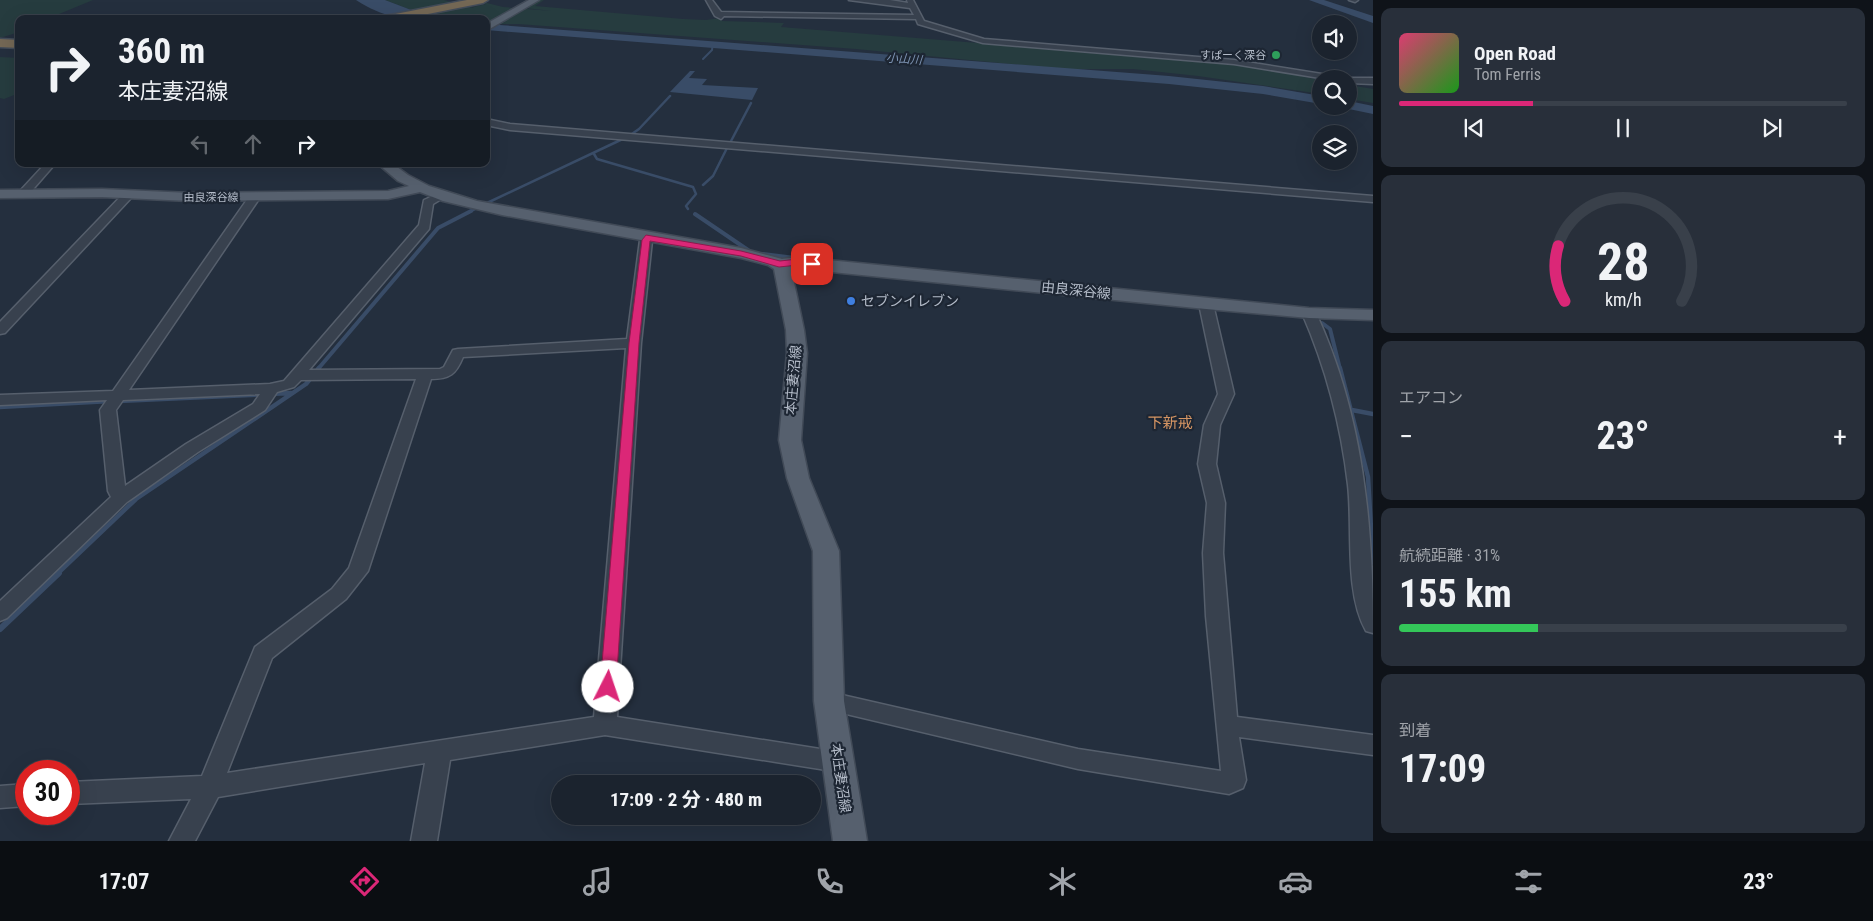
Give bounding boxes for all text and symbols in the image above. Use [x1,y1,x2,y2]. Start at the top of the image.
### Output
map controls [1312,15,1357,170]
button: sound [1312,15,1357,60]
text: 360 m [118,31,205,72]
icon: right [35,35,100,100]
text: Open Road [1474,42,1556,65]
place label: すぱーく深谷 [1200,49,1266,62]
marker: すぱーく深谷 [1270,49,1282,61]
water label: 小山川 [886,51,924,67]
text: Tom Ferris [1474,65,1541,84]
button: search [1312,70,1357,115]
text: 本庄妻沼線 [118,79,228,104]
icon: previous [1460,114,1488,142]
icon: pause [1609,114,1637,142]
icon: next [1758,114,1786,142]
button: layers [1312,125,1357,170]
icon: left [186,130,214,158]
icon: ahead [239,130,267,158]
icon: right [292,130,320,158]
street label: 由良深谷線 [184,191,239,204]
text: 28 [1597,232,1649,293]
pin [791,243,833,285]
icon: arrive [798,250,826,278]
street label: 由良深谷線 [1040,278,1112,302]
text: km/h [1605,289,1641,310]
place label: セブンイレブン [861,293,959,309]
marker: セブンイレブン [845,295,857,307]
street label: 本庄妻沼線 [782,344,804,416]
text: エアコン [1399,388,1463,407]
district label: 下新戒 [1147,414,1193,432]
text: 23° [1596,414,1650,458]
text: − [1399,420,1413,453]
text: + [1833,420,1847,453]
text: 航続距離 · 31% [1399,546,1500,565]
text: 155 km [1399,572,1512,616]
position arrow [581,660,633,712]
text: 到着 [1399,721,1431,740]
street label: 本庄妻沼線 [828,742,854,814]
text: 17:09 [1399,747,1486,791]
speed limit sign: 30 [15,760,80,825]
text: 17:09 · 2 分 · 480 m [610,788,762,811]
icon: directions [347,864,382,899]
icon: music [580,864,615,899]
icon: phone [812,864,847,899]
icon: climate [1045,864,1080,899]
icon: car [1278,864,1313,899]
icon: filters [1511,864,1546,899]
text: 17:07 [99,869,149,894]
text: 23° [1743,869,1774,894]

